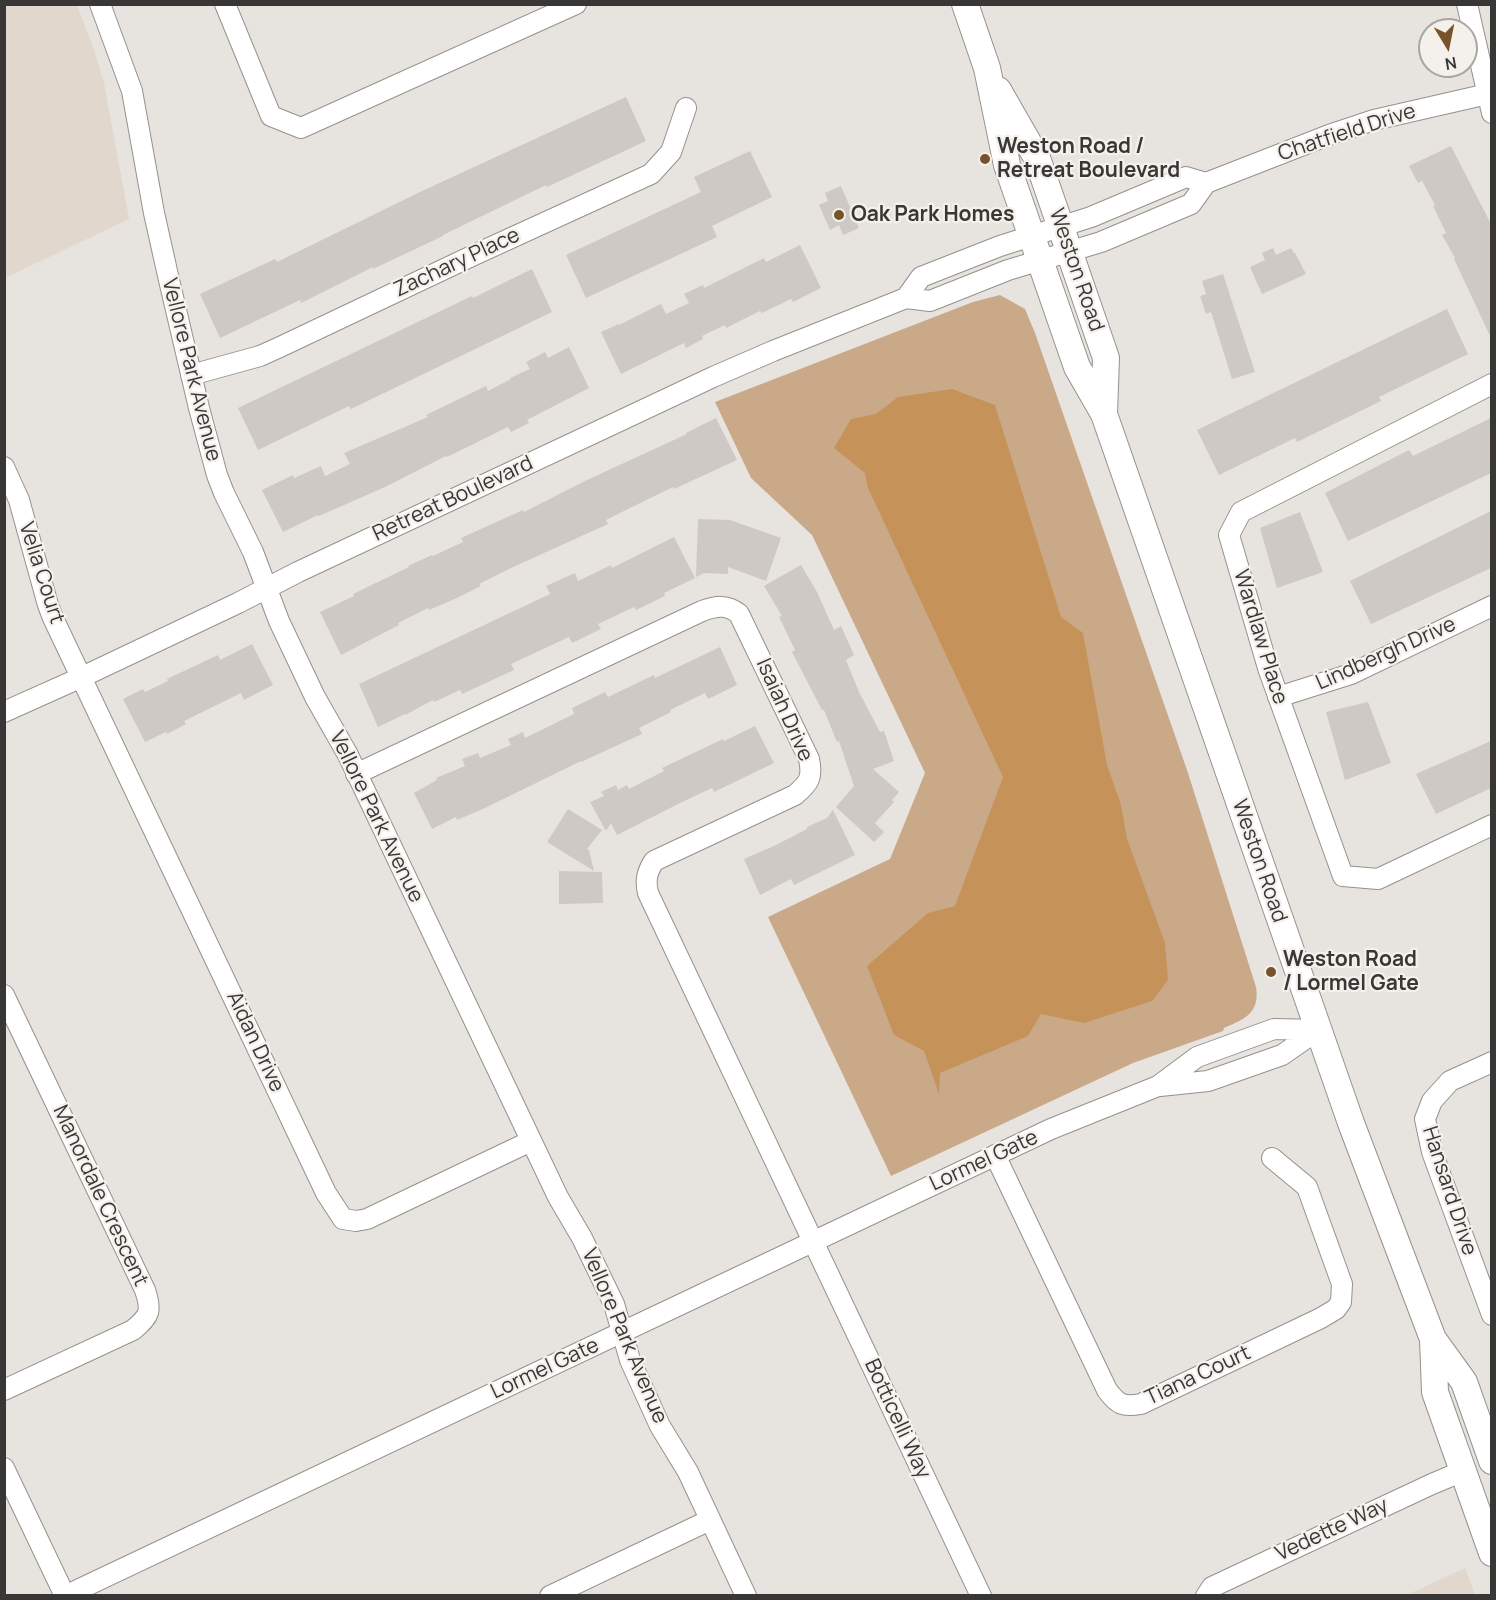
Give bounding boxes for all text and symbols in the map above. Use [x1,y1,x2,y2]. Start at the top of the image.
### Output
north arrow [1418,18,1478,78]
text: N [1443,52,1458,76]
street label: Chatfield Drive [1275,99,1419,167]
place label: Weston Road / Retreat Boulevard [997,134,1180,184]
marker: Weston Road / Retreat Boulevard [978,152,992,166]
place label: Oak Park Homes [851,202,1014,228]
street label: Weston Road [1043,205,1109,335]
marker: Oak Park Homes [832,208,846,222]
street label: Zachary Place [390,223,524,303]
street label: Vellore Park Avenue [156,276,226,464]
street label: Retreat Boulevard [369,451,537,547]
street label: Velia Court [13,519,69,627]
street label: Wardlaw Place [1228,567,1292,707]
street label: Lindbergh Drive [1312,612,1460,696]
street label: Isaiah Drive [750,655,818,765]
street label: Vellore Park Avenue [324,727,428,907]
street label: Weston Road [1226,796,1292,926]
place label: Weston Road / Lormel Gate [1283,947,1419,997]
marker: Weston Road / Lormel Gate [1264,965,1278,979]
street label: Aidan Drive [221,988,289,1096]
street label: Manordale Crescent [47,1101,153,1291]
street label: Hansard Drive [1416,1123,1482,1259]
street label: Lormel Gate [926,1125,1042,1197]
street label: Vellore Park Avenue [576,1245,672,1427]
street label: Lormel Gate [487,1333,603,1405]
street label: Tiana Court [1141,1341,1255,1411]
street label: Botticelli Way [858,1355,936,1483]
street label: Vedette Way [1272,1493,1392,1567]

